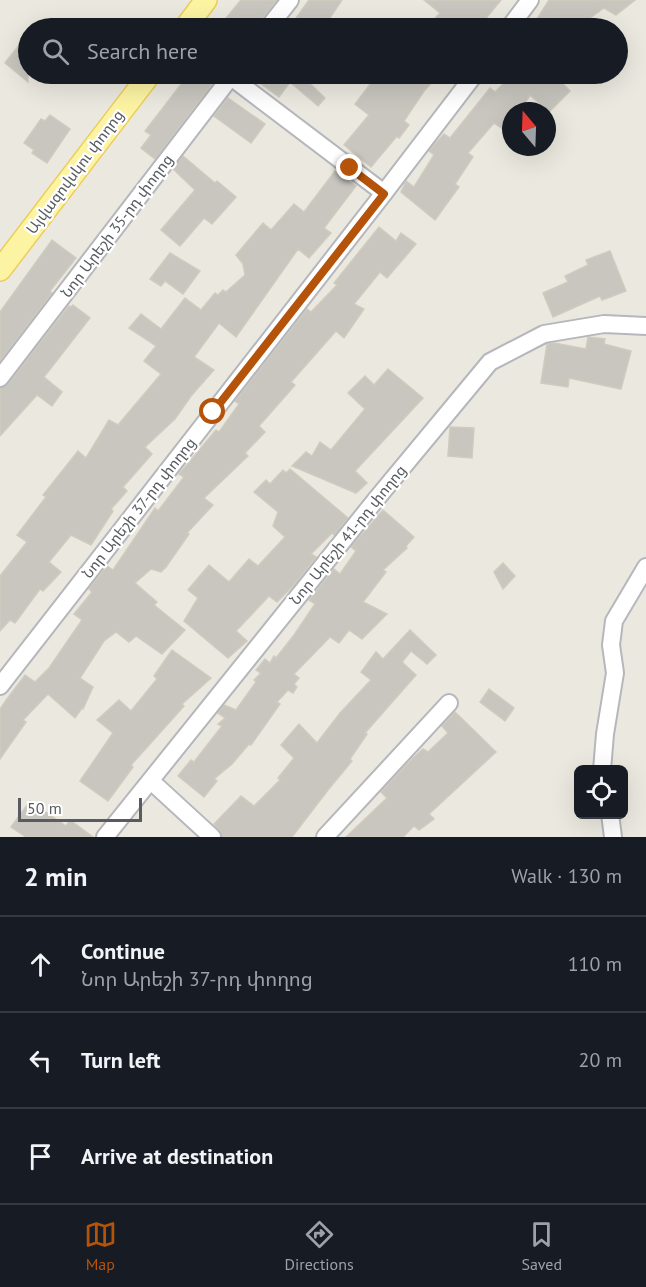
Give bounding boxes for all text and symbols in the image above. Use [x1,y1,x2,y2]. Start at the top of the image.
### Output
search box [18,18,628,84]
icon: search [39,35,72,68]
text: Search here [87,37,198,65]
north arrow [502,102,556,156]
street label: Այվազովսկու փողոց [22,106,128,238]
street label: Նոր Արեշի 35-րդ փողոց [56,150,177,301]
route end [336,154,362,180]
route start [199,398,225,424]
street label: Նոր Արեշի 37-րդ փողոց [78,433,200,582]
street label: Նոր Արեշի 41-րդ փողոց [285,461,410,609]
map controls [574,765,628,819]
button: locate [574,765,628,819]
scale bar [18,795,142,822]
text: 50 m [27,798,62,818]
text: 2 min [24,860,87,893]
text: Walk · 130 m [511,863,622,889]
text: Continue [81,937,165,965]
icon: ahead [24,948,57,981]
text: 110 m [568,951,622,977]
text: Նոր Արեշի 37-րդ փողոց [81,966,313,992]
icon: left [24,1044,57,1077]
text: Turn left [81,1046,161,1074]
text: 20 m [579,1047,622,1073]
icon: arrive [24,1140,57,1173]
text: Arrive at destination [81,1142,273,1170]
tab: Map [84,1218,117,1274]
tab: Directions [285,1218,354,1274]
tab: Saved [521,1218,562,1274]

